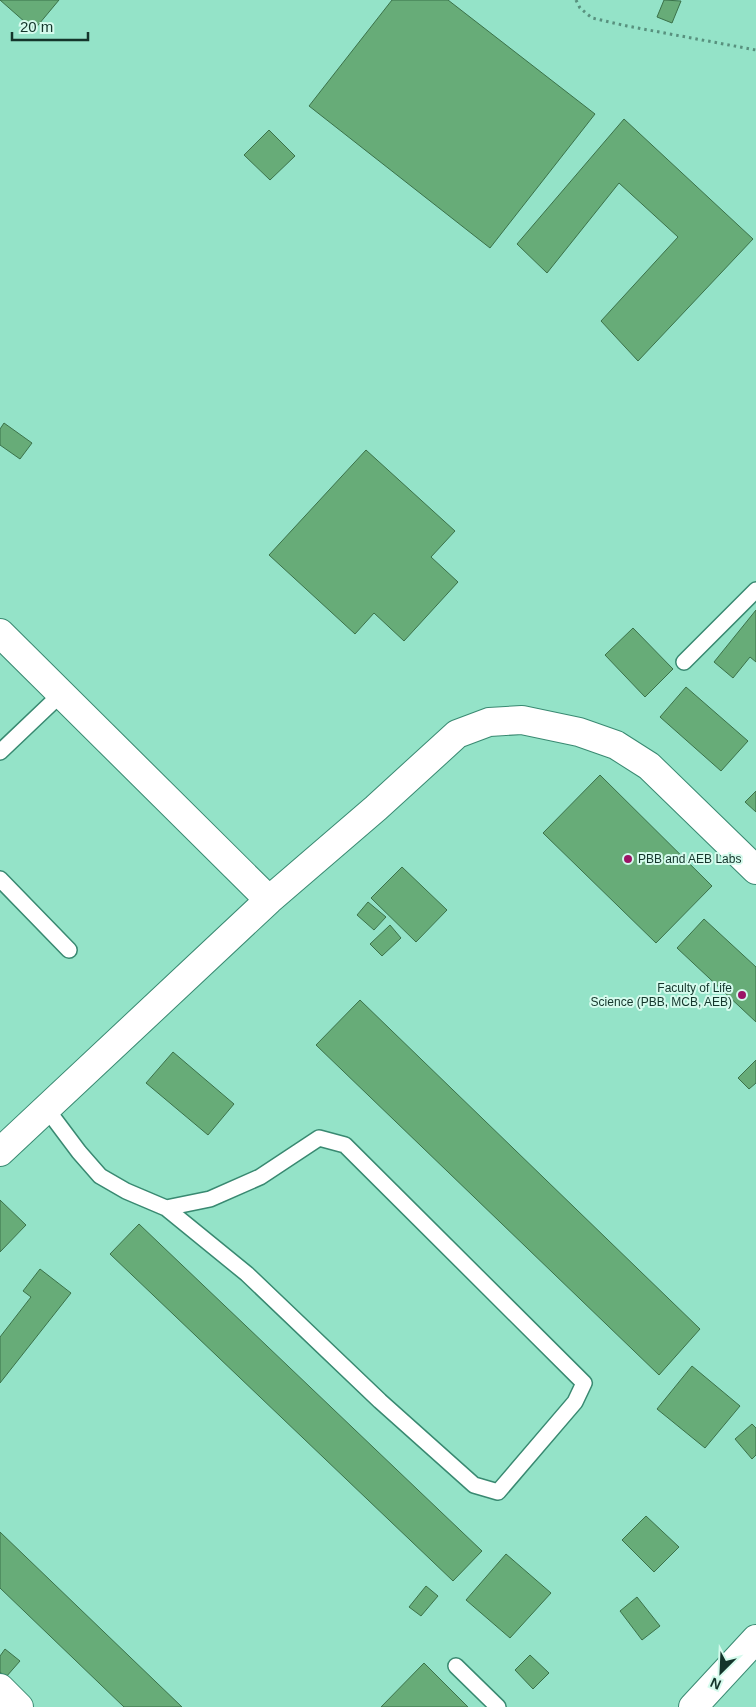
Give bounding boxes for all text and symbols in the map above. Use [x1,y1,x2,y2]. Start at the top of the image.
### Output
scale bar [12,10,89,42]
text: 20 m [20,18,53,35]
place label: PBB and AEB Labs [638,852,741,866]
marker: PBB and AEB Labs [622,853,634,865]
place label: Faculty of Life Science (PBB, MCB, AEB) [591,981,732,1009]
marker: Faculty of Life Science (PBB, MCB, AEB) [736,989,748,1001]
north arrow [696,1647,746,1697]
text: N [708,1675,724,1693]

